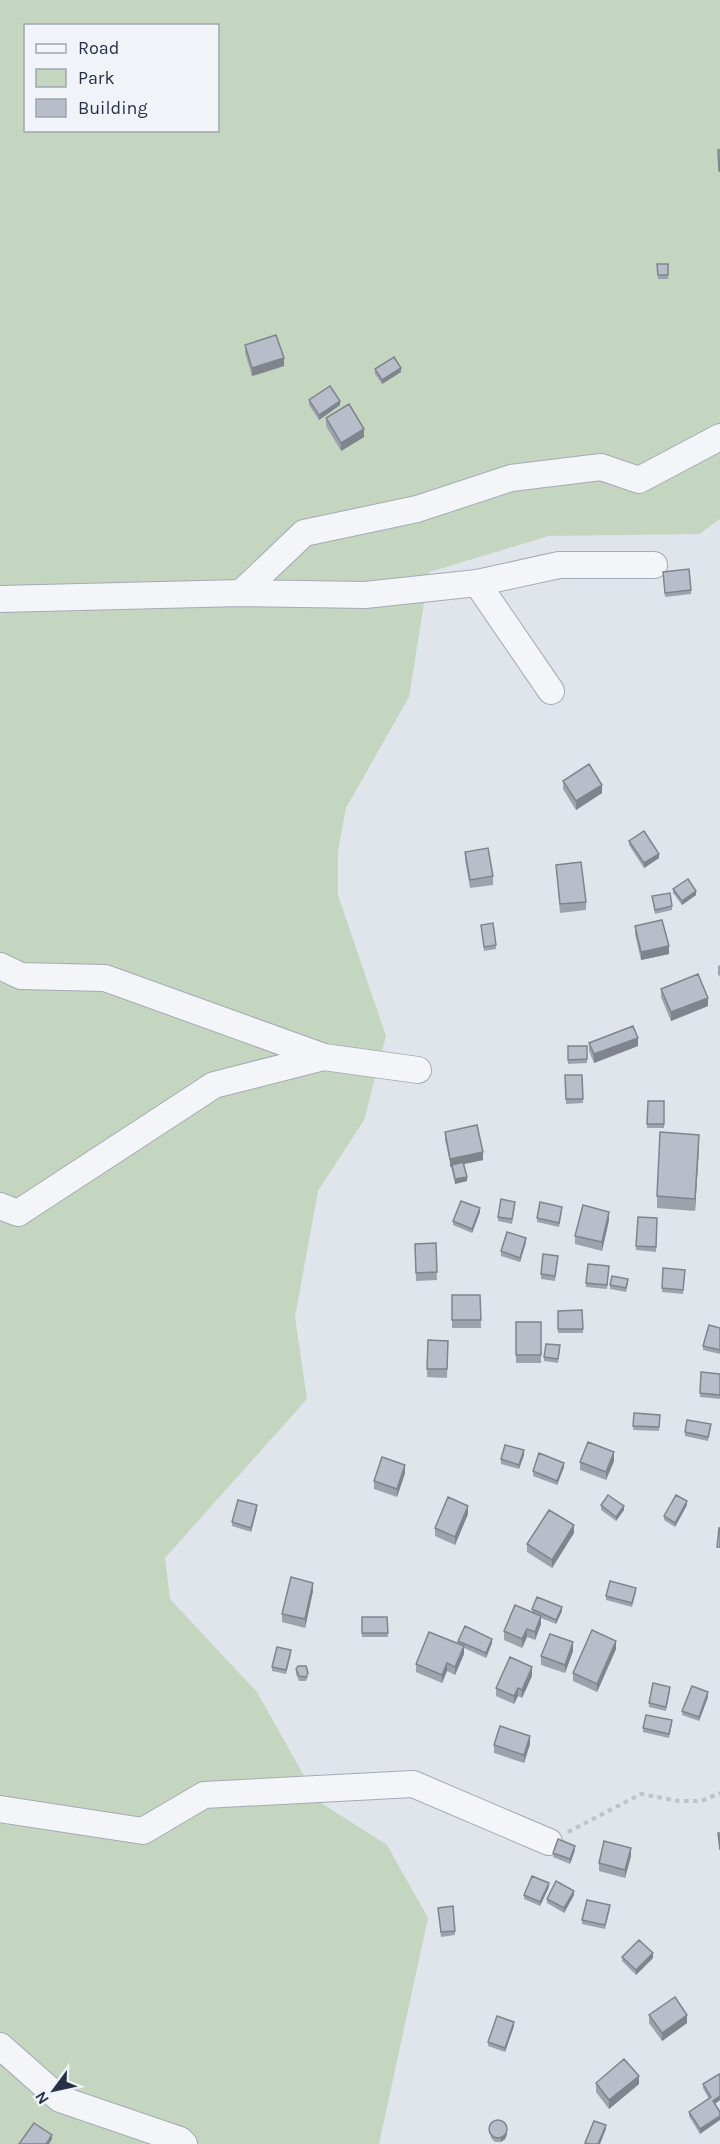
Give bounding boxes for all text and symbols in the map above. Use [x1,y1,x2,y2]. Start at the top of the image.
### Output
legend [24,24,219,132]
text: Road [78,37,119,59]
text: Park [78,67,115,89]
text: Building [78,97,148,119]
north arrow [24,2060,84,2120]
text: N [31,2088,53,2108]

